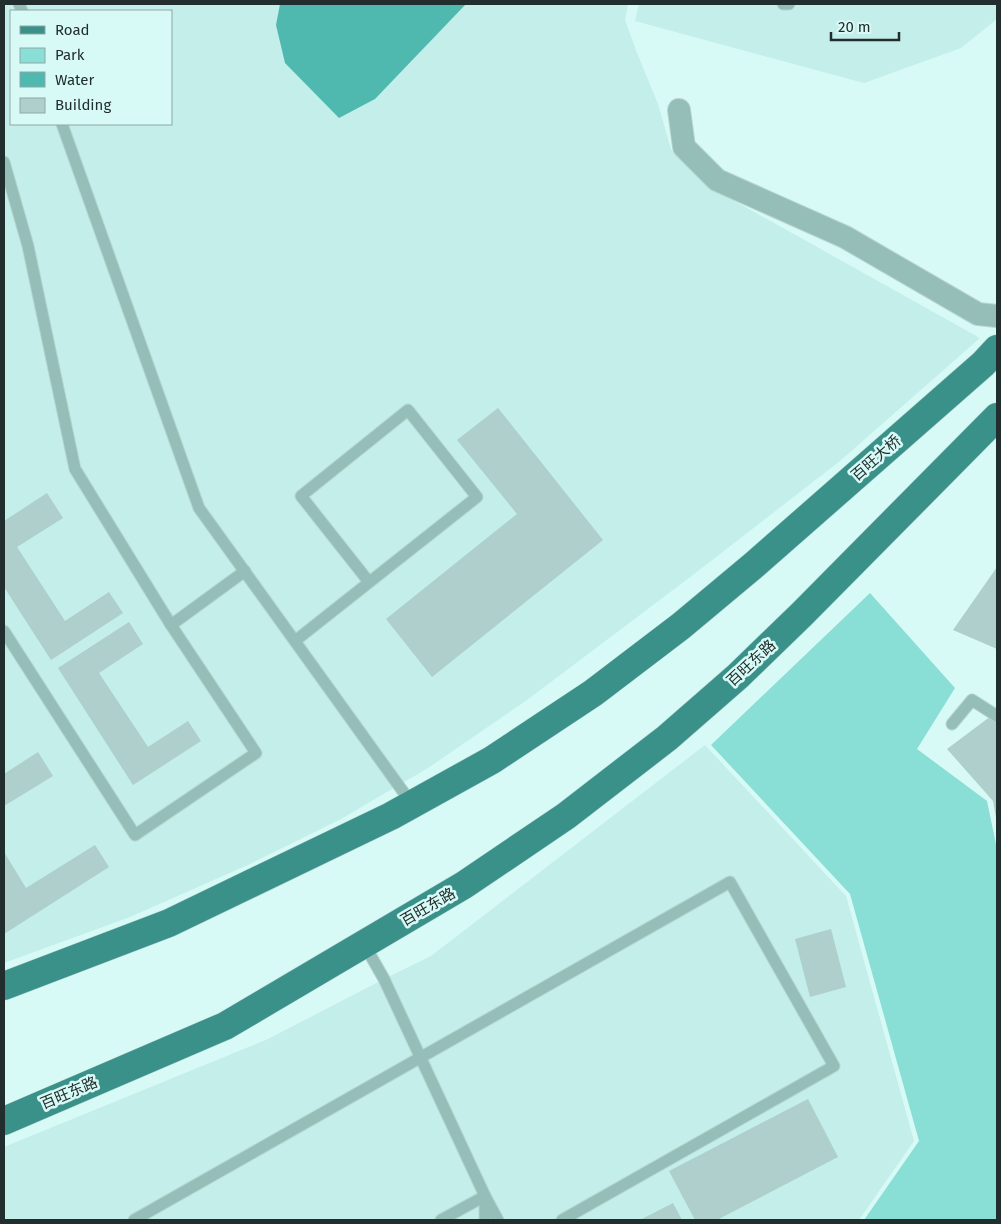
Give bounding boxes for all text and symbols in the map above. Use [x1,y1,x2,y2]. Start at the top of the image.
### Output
legend [10,10,172,125]
scale bar [831,10,898,42]
text: 20 m [838,18,871,36]
text: Road [55,21,90,39]
text: Park [55,46,85,64]
text: Water [55,71,94,89]
text: Building [55,96,111,114]
street label: 百旺大桥 [847,432,905,484]
street label: 百旺东路 [723,636,779,690]
street label: 百旺东路 [398,884,458,930]
street label: 百旺东路 [38,1073,100,1113]

